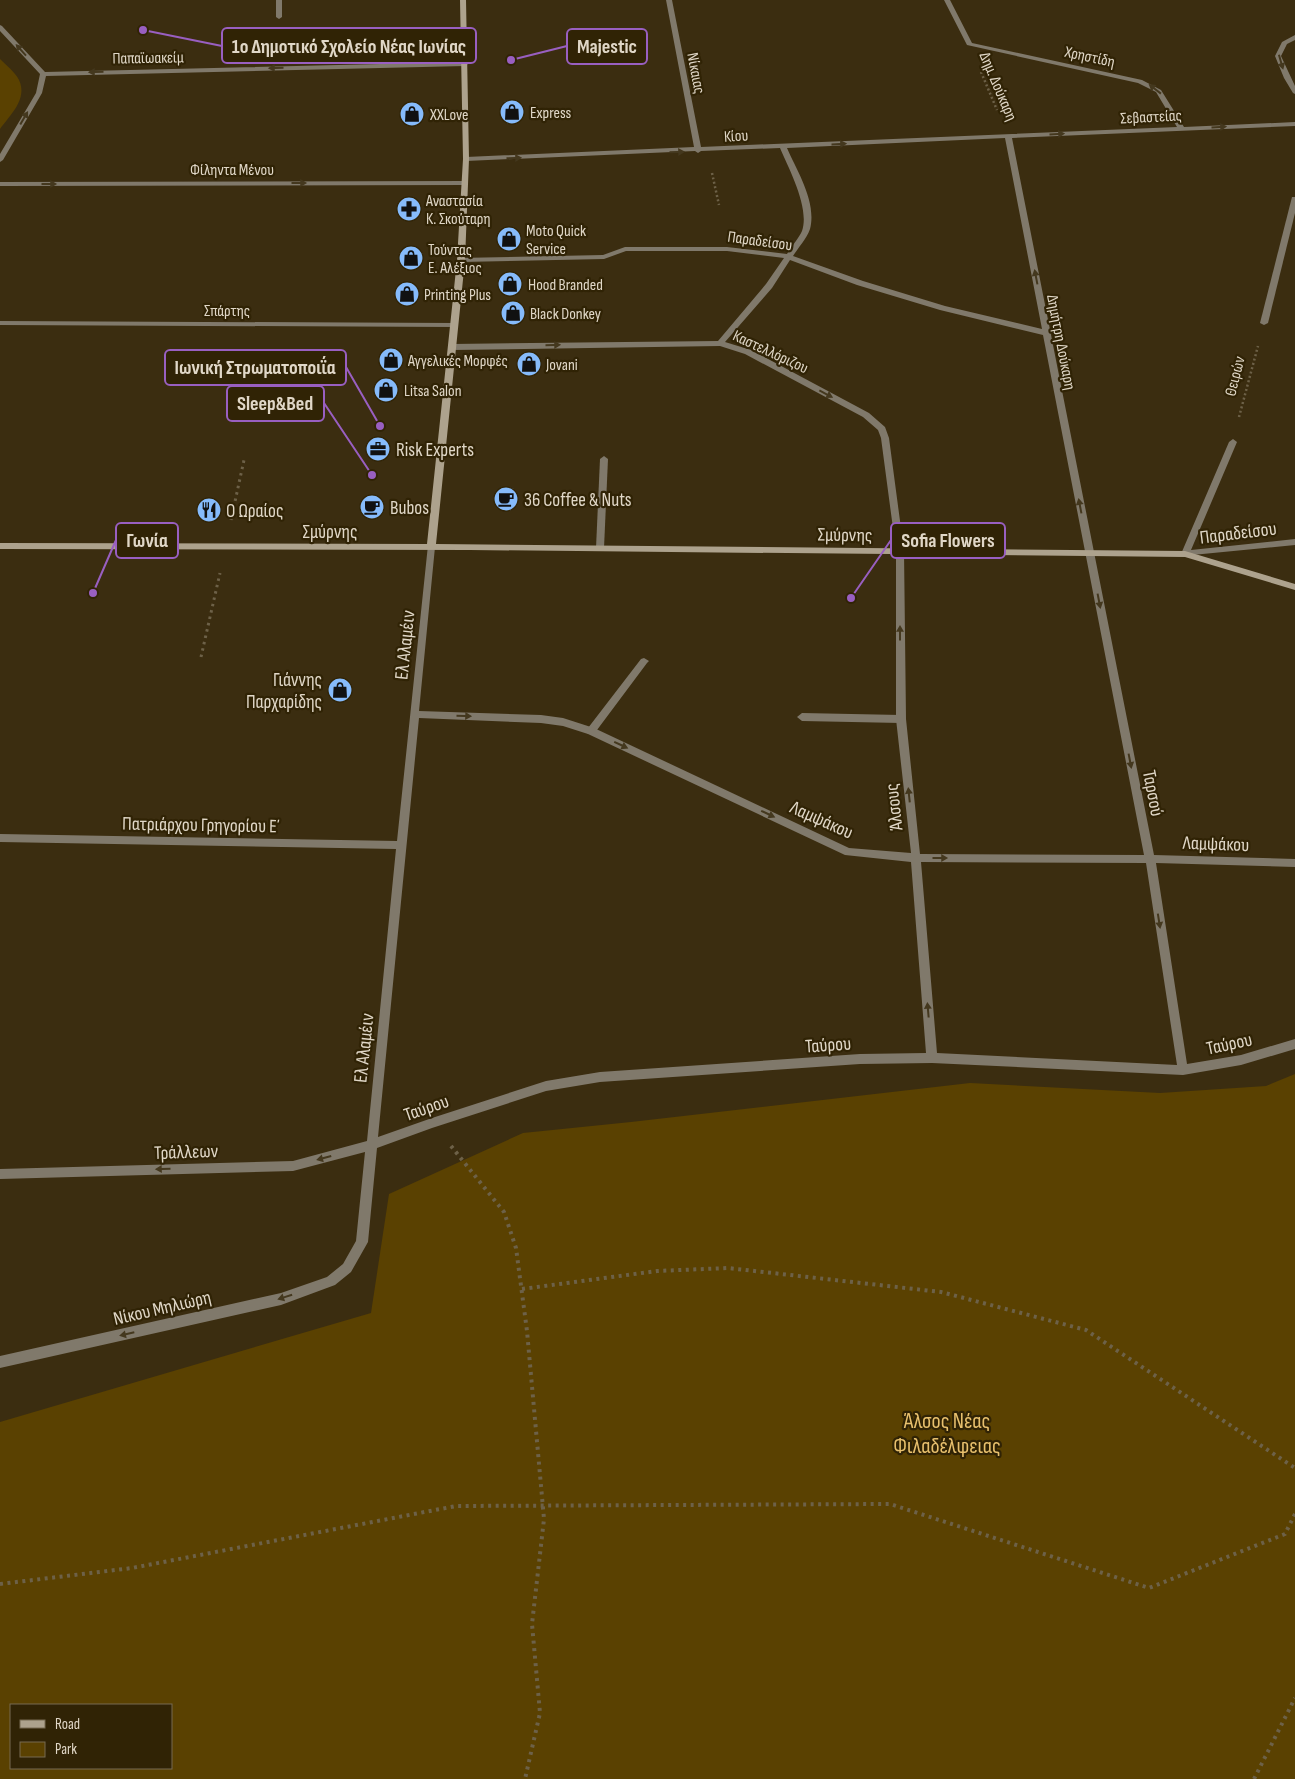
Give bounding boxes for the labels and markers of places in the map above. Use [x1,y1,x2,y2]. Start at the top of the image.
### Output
callout: 1ο Δημοτικό Σχολείο Νέας Ιωνίας [222,28,476,63]
callout: Majestic [567,29,647,64]
shop icon: Express [499,99,525,125]
shop icon: XXLove [399,101,425,127]
place label: Express [530,104,572,123]
place label: XXLove [429,106,468,125]
place label: Αναστασία Κ. Σκούταρη [425,192,490,229]
pharmacy icon: Αναστασία Κ. Σκούταρη [396,196,422,222]
place label: Moto Quick Service [526,222,586,259]
shop icon: Moto Quick Service [496,226,522,252]
place label: Τούντας Ε. Αλέξιος [428,241,482,278]
shop icon: Τούντας Ε. Αλέξιος [398,245,424,271]
shop icon: Hood Branded [497,271,523,297]
place label: Hood Branded [528,276,603,295]
shop icon: Printing Plus [394,281,420,307]
place label: Printing Plus [424,286,491,305]
shop icon: Black Donkey [500,300,526,326]
place label: Black Donkey [530,305,601,324]
shop icon: Αγγελικές Μορφές [378,347,404,373]
callout: Ιωνική Στρωματοποιΐα [165,350,346,385]
shop icon: Jovani [516,351,542,377]
place label: Αγγελικές Μορφές [407,352,508,371]
place label: Jovani [545,356,578,375]
shop icon: Litsa Salon [373,377,399,403]
place label: Litsa Salon [404,382,462,401]
callout: Sleep&Bed [227,386,324,421]
office icon: Risk Experts [365,436,391,462]
place label: Risk Experts [396,439,474,462]
cafe icon: 36 Coffee & Nuts [493,486,519,512]
place label: 36 Coffee & Nuts [524,489,632,512]
cafe icon: Bubos [359,494,385,520]
restaurant icon: Ο Ωραίος [196,497,222,523]
place label: Bubos [390,497,429,520]
place label: Ο Ωραίος [226,500,283,523]
callout: Γωνία [116,523,178,558]
callout: Sofia Flowers [891,523,1005,558]
place label: Γιάννης Παρχαρίδης [246,669,322,714]
shop icon: Γιάννης Παρχαρίδης [327,677,353,703]

